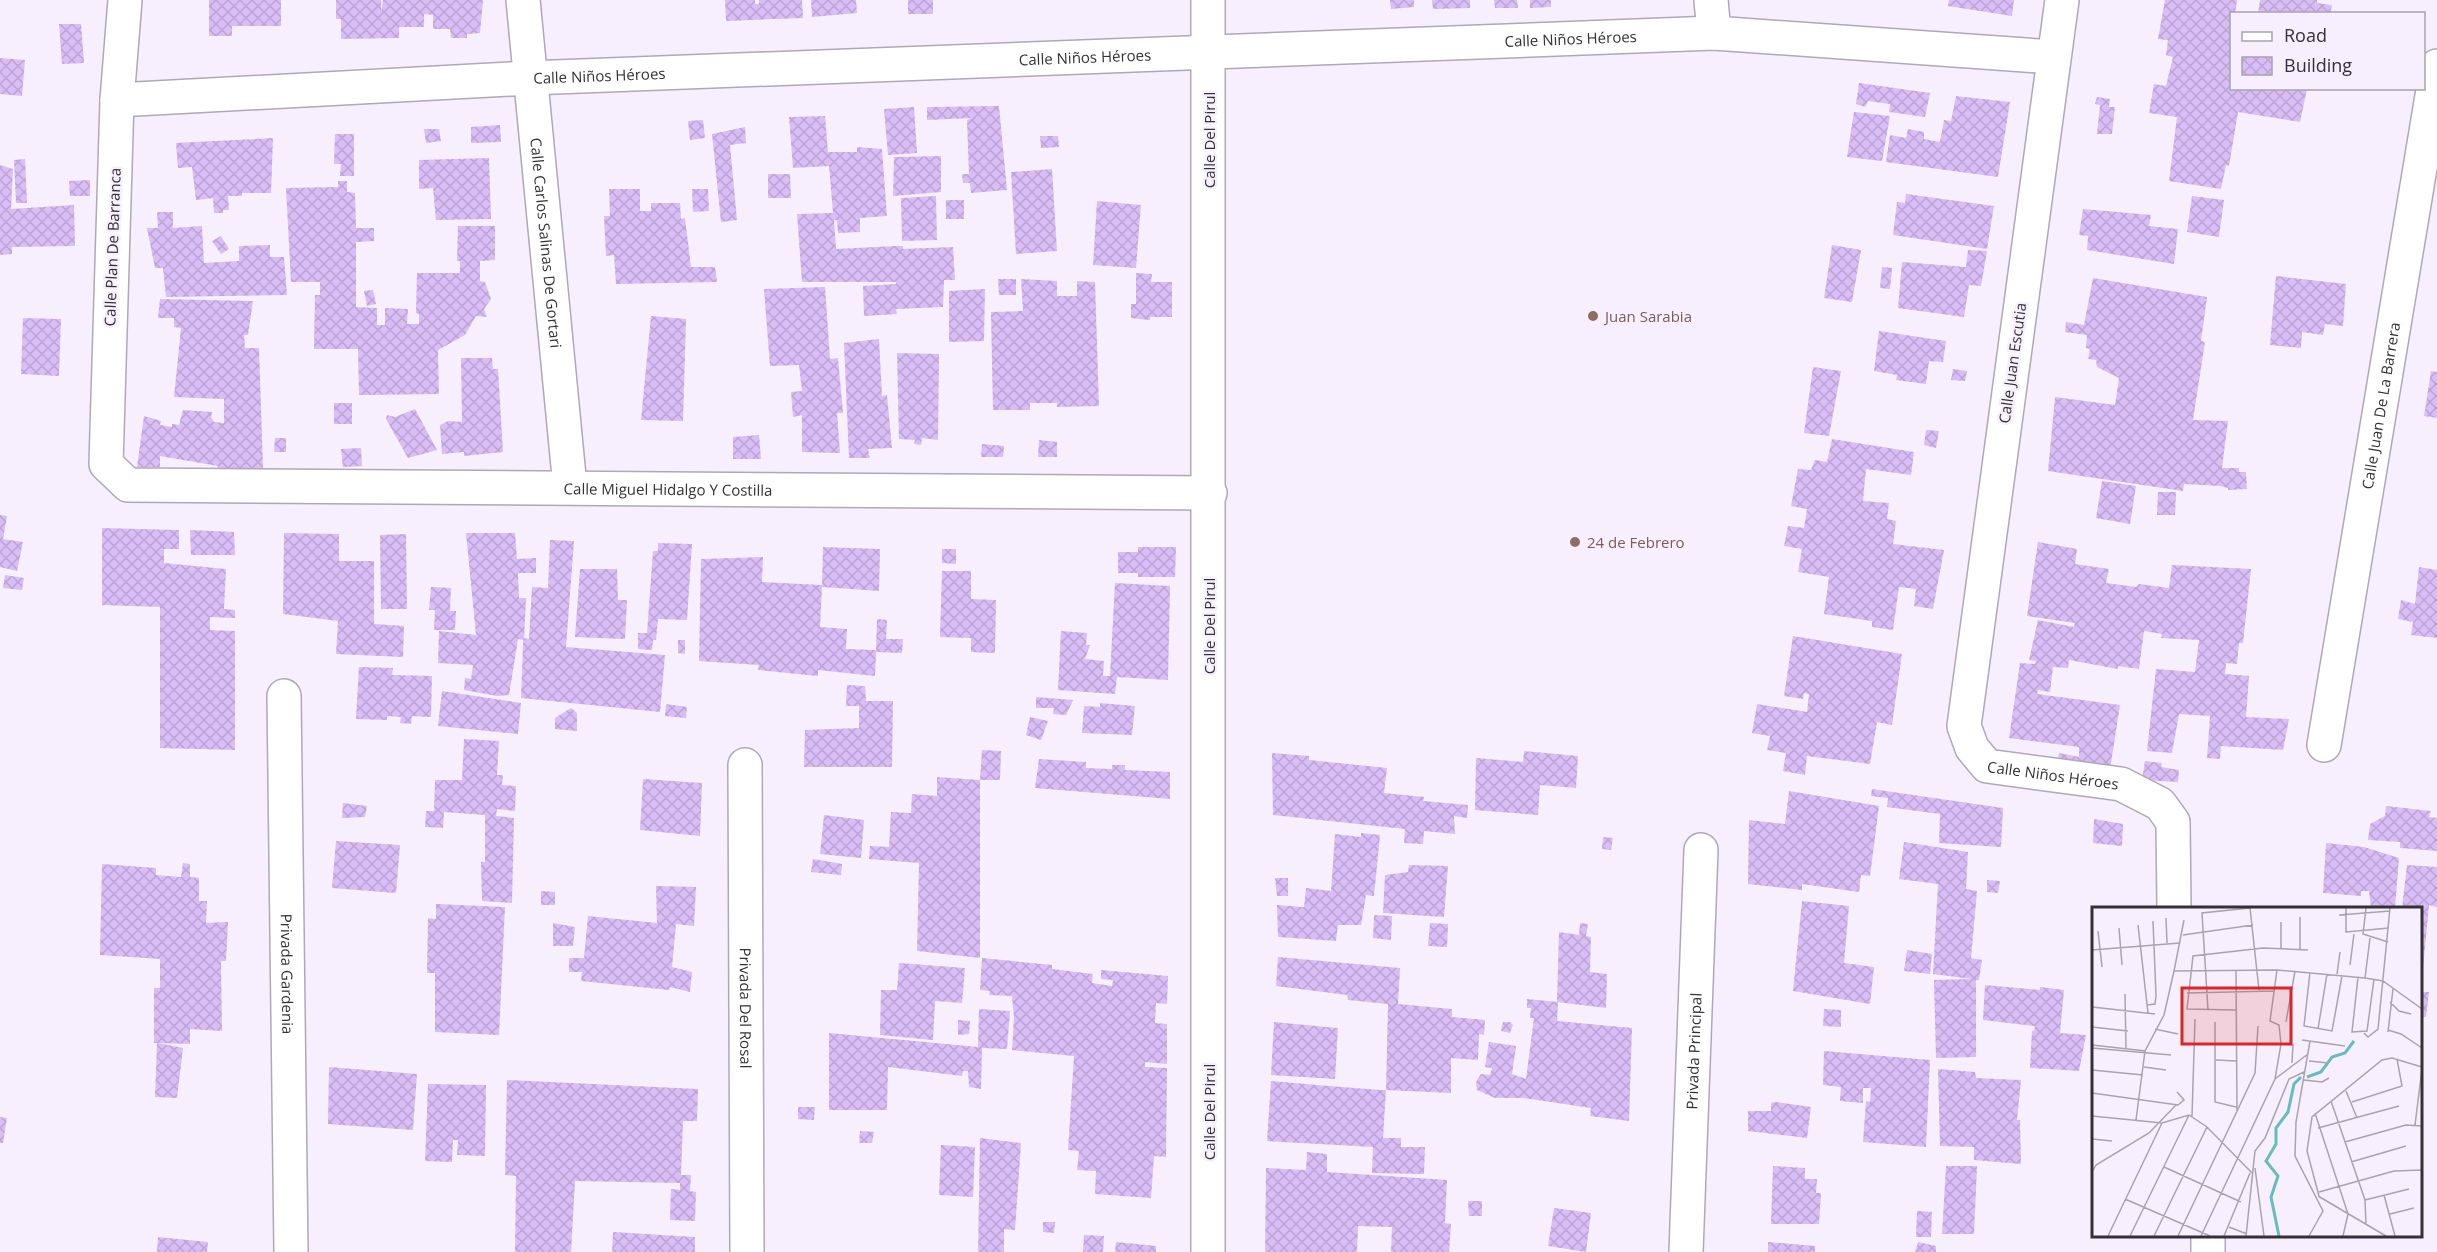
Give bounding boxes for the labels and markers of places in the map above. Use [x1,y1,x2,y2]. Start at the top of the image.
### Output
place label: Juan Sarabia [1603,306,1692,326]
marker: Juan Sarabia [1586,309,1600,323]
place label: 24 de Febrero [1587,532,1685,552]
marker: 24 de Febrero [1568,535,1582,549]

